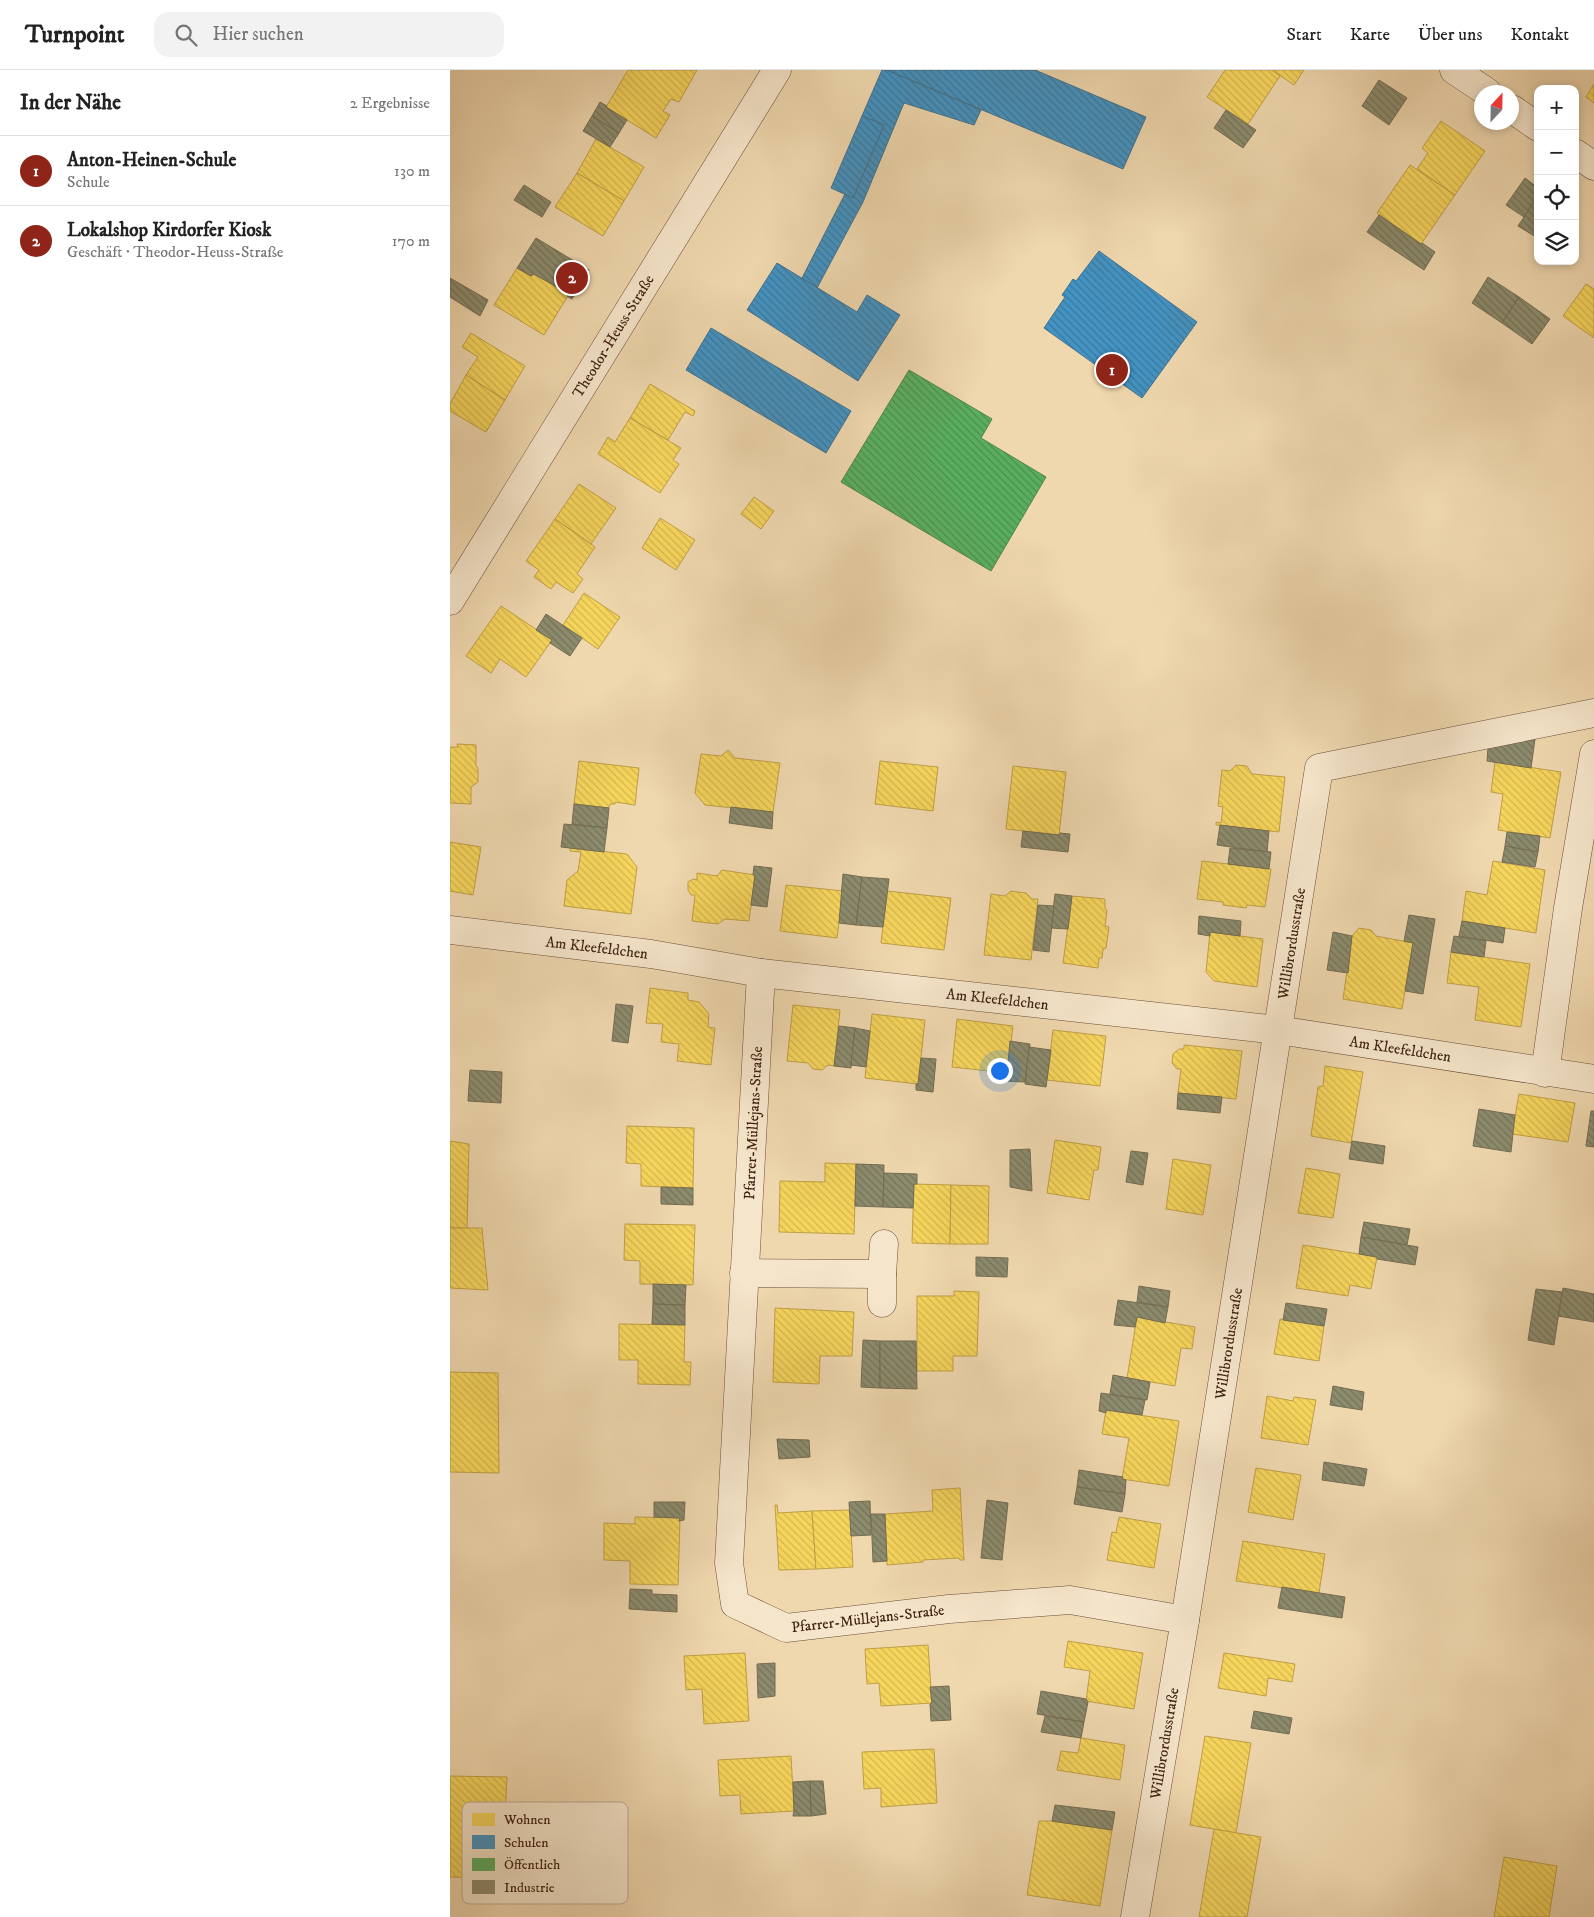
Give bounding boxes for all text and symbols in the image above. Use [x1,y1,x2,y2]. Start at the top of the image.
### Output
search box [154,12,504,57]
text: Turnpoint [25,20,124,50]
icon: search [172,21,200,49]
text: Hier suchen [212,23,304,46]
text: Start [1286,24,1322,46]
text: Karte [1350,24,1390,46]
text: Über uns [1418,24,1482,46]
text: Kontakt [1510,24,1569,46]
north arrow [1474,85,1519,130]
map controls [1534,85,1579,265]
button: + [1534,85,1579,130]
text: In der Nähe [20,90,121,116]
text: 2 Ergebnisse [350,93,430,113]
button: − [1534,130,1579,175]
text: Anton-Heinen-Schule [67,149,236,172]
text: 1 [33,161,39,181]
text: 130 m [394,161,430,181]
text: Schule [67,172,110,192]
button: locate [1534,175,1579,220]
text: Lokalshop Kirdorfer Kiosk [67,219,271,242]
button: layers [1534,220,1579,265]
text: 2 [32,231,40,251]
text: 170 m [392,231,430,251]
text: Geschäft · Theodor-Heuss-Straße [67,242,283,262]
pin: 2 [556,259,588,297]
street label: Theodor-Heuss-Straße [568,271,659,401]
pin: 1 [1096,351,1128,389]
street label: Willibrordusstraße [1274,886,1310,1002]
street label: Am Kleefeldchen [545,933,649,964]
street label: Am Kleefeldchen [945,984,1050,1015]
street label: Am Kleefeldchen [1348,1032,1453,1067]
street label: Pfarrer-Müllejans-Straße [740,1046,767,1200]
your location [987,1058,1013,1084]
street label: Willibrordusstraße [1211,1287,1247,1402]
street label: Pfarrer-Müllejans-Straße [790,1601,945,1637]
street label: Willibrordusstraße [1146,1686,1183,1802]
legend [462,1802,628,1904]
text: Wohnen [503,1811,551,1829]
text: Schulen [504,1834,549,1852]
text: Öffentlich [504,1856,561,1874]
text: Industrie [504,1879,555,1897]

